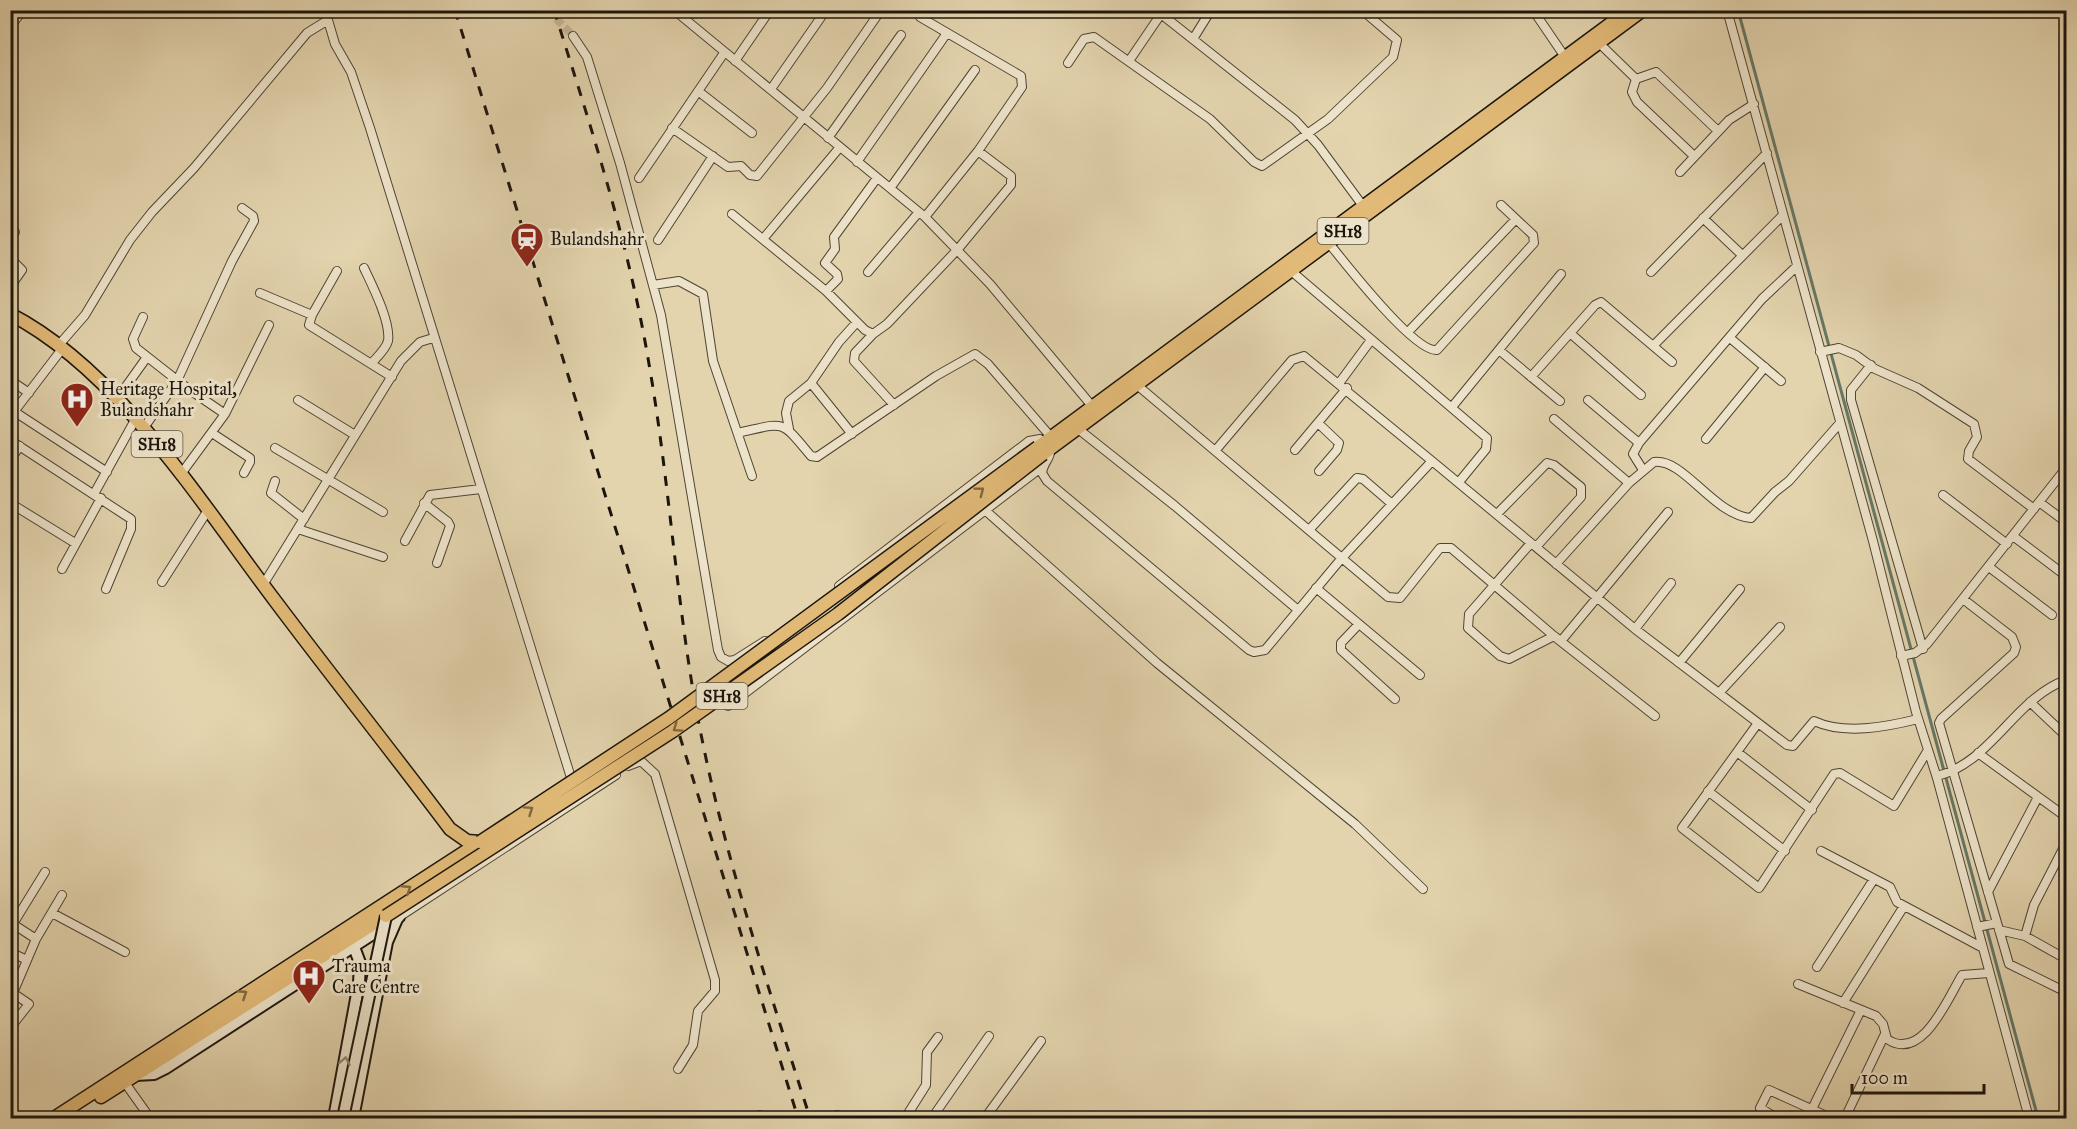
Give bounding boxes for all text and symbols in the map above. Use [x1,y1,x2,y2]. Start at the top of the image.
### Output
road number: SH18 [1318,218,1368,244]
station icon: Bulandshahr [509,221,545,268]
place label: Bulandshahr [550,228,644,250]
place label: Heritage Hospital, Bulandshahr [100,378,237,421]
hospital icon: Heritage Hospital, Bulandshahr [59,381,95,428]
road number: SH18 [132,431,182,457]
one-way arrow [973,487,984,498]
road number: SH18 [696,683,748,709]
one-way arrow [673,721,684,732]
one-way arrow [523,805,533,817]
one-way arrow [401,885,412,896]
place label: Trauma Care Centre [332,955,420,998]
hospital icon: Trauma Care Centre [291,958,327,1005]
one-way arrow [237,990,247,1002]
one-way arrow [338,1056,351,1066]
scale bar [1852,1057,1984,1095]
text: 100 m [1861,1067,1908,1089]

